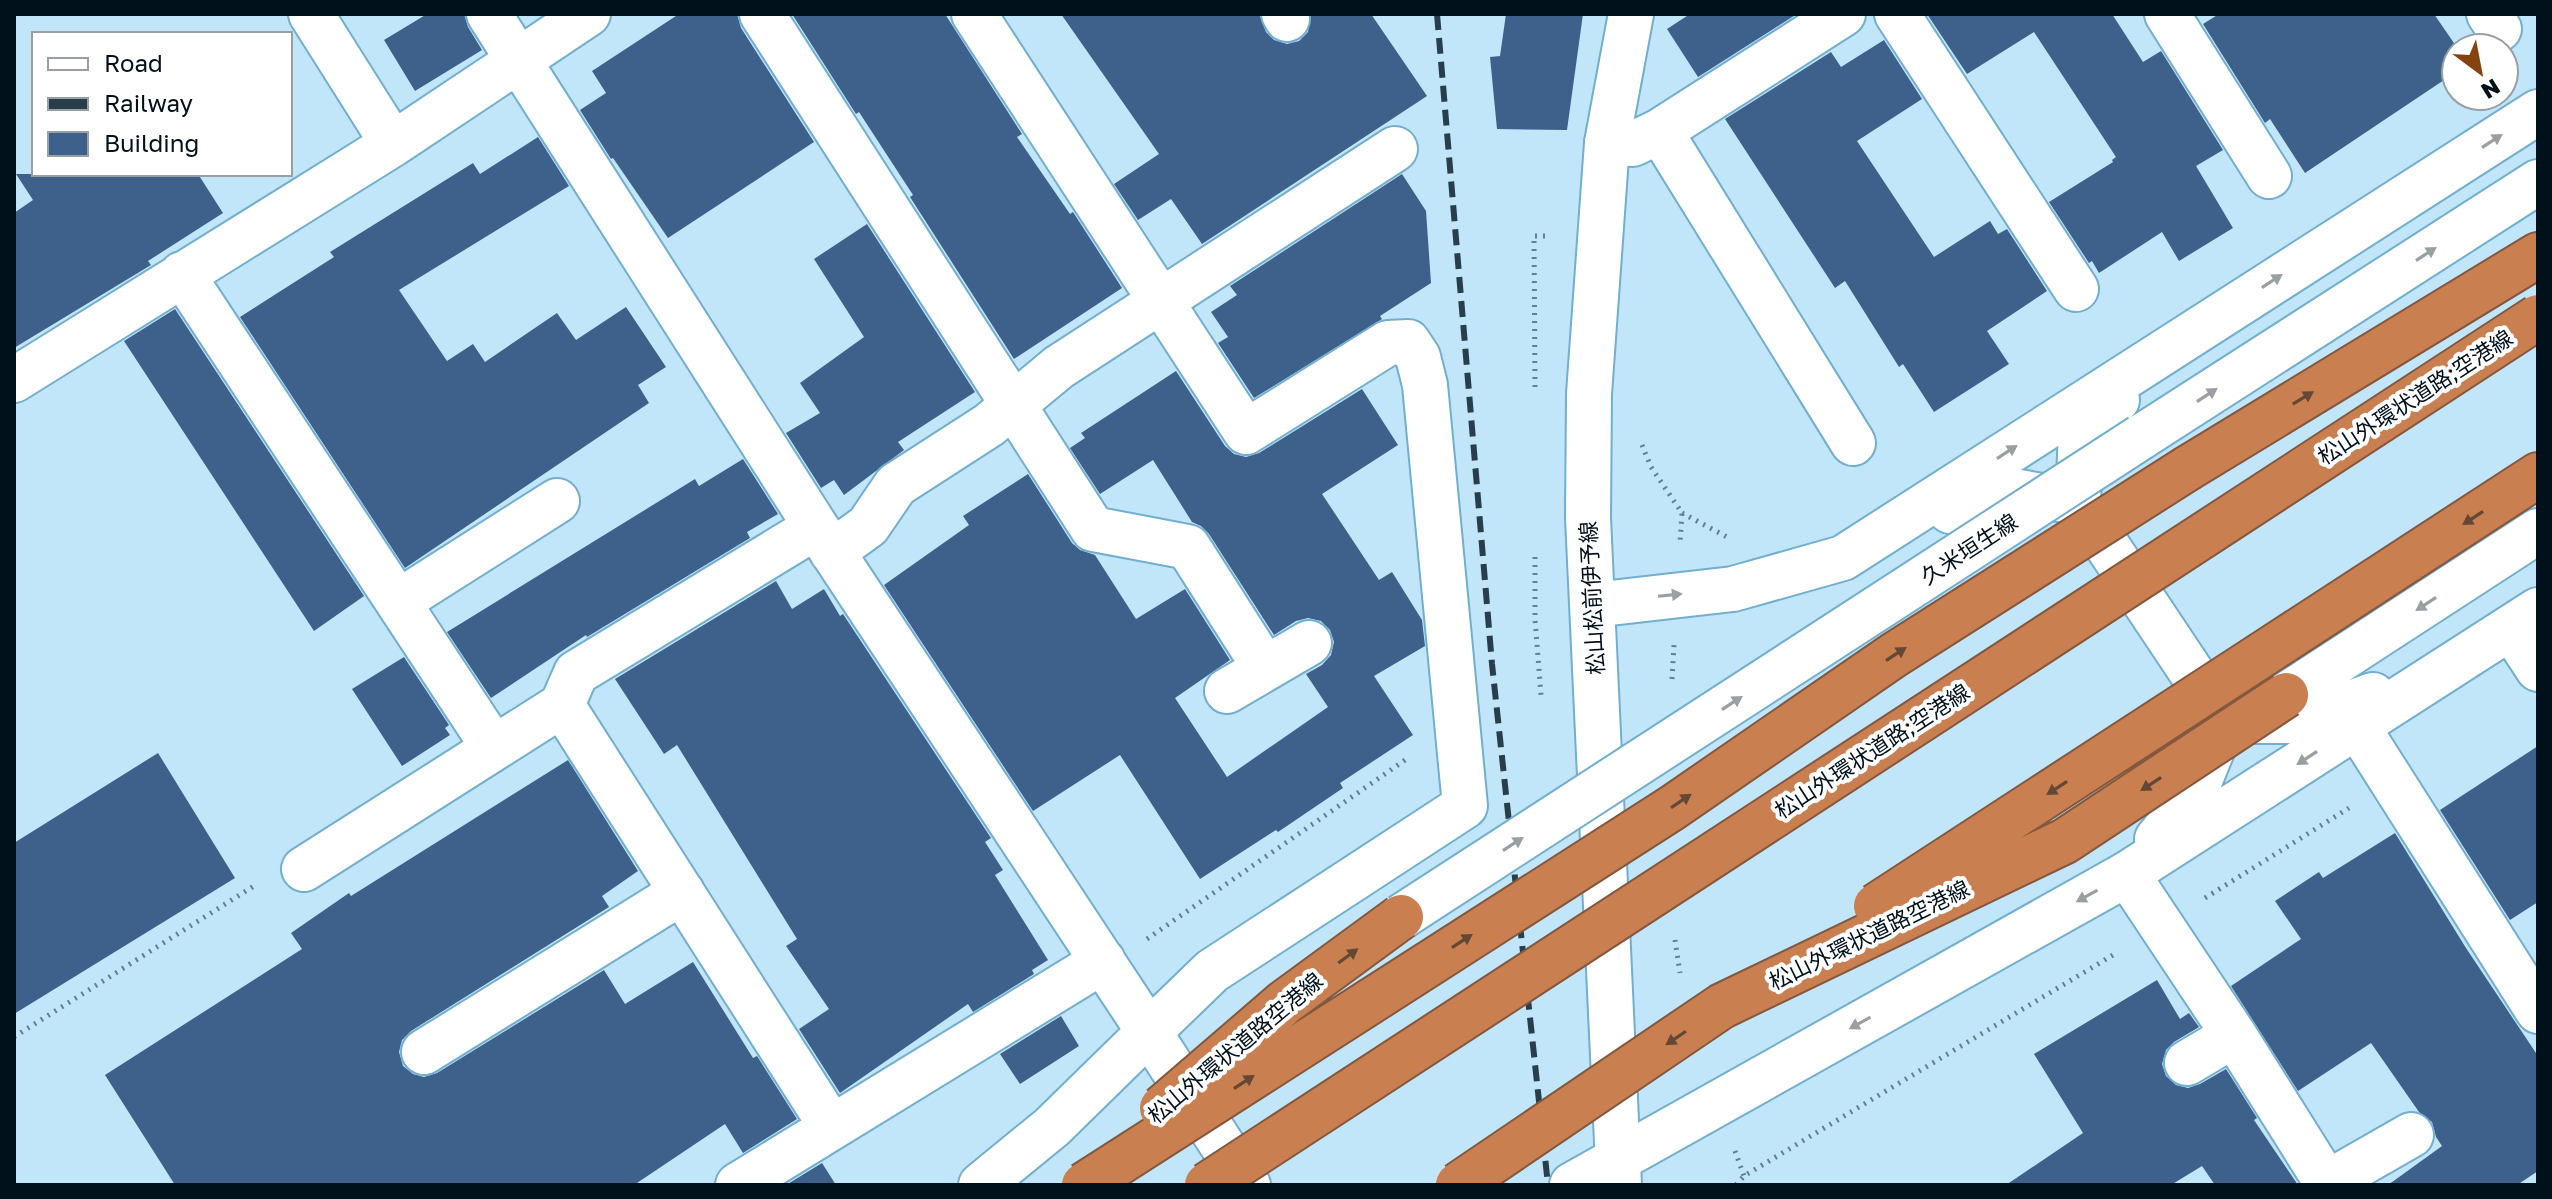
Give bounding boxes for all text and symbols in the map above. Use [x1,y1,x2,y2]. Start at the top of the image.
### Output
legend [32,32,292,176]
north arrow [2440,32,2520,112]
text: Road [104,48,163,77]
text: N [2477,74,2505,105]
text: Railway [104,88,193,117]
text: Building [104,128,199,157]
one-way arrow [2481,134,2502,149]
one-way arrow [2415,247,2436,262]
one-way arrow [2262,274,2283,289]
street label: 松山外環状道路;空港線 [2312,324,2517,470]
one-way arrow [2196,388,2218,402]
one-way arrow [2292,391,2314,405]
one-way arrow [1996,445,2017,460]
street label: 久米垣生線 [1915,507,2022,590]
one-way arrow [2462,510,2483,525]
street label: 松山松前伊予線 [1574,520,1609,676]
one-way arrow [1658,588,1683,601]
one-way arrow [2415,596,2436,611]
one-way arrow [1885,647,1906,662]
street label: 松山外環状道路;空港線 [1769,678,1974,824]
one-way arrow [1721,695,1742,710]
one-way arrow [2296,750,2318,765]
one-way arrow [2140,776,2162,791]
one-way arrow [2046,781,2067,796]
one-way arrow [1671,794,1692,809]
one-way arrow [1503,837,1524,852]
street label: 松山外環状道路空港線 [1764,874,1974,995]
one-way arrow [2076,889,2098,903]
one-way arrow [1452,934,1473,949]
one-way arrow [1337,949,1358,964]
street label: 松山外環状道路空港線 [1142,967,1328,1129]
one-way arrow [1849,1015,1871,1029]
one-way arrow [1665,1030,1686,1045]
one-way arrow [1233,1076,1255,1090]

